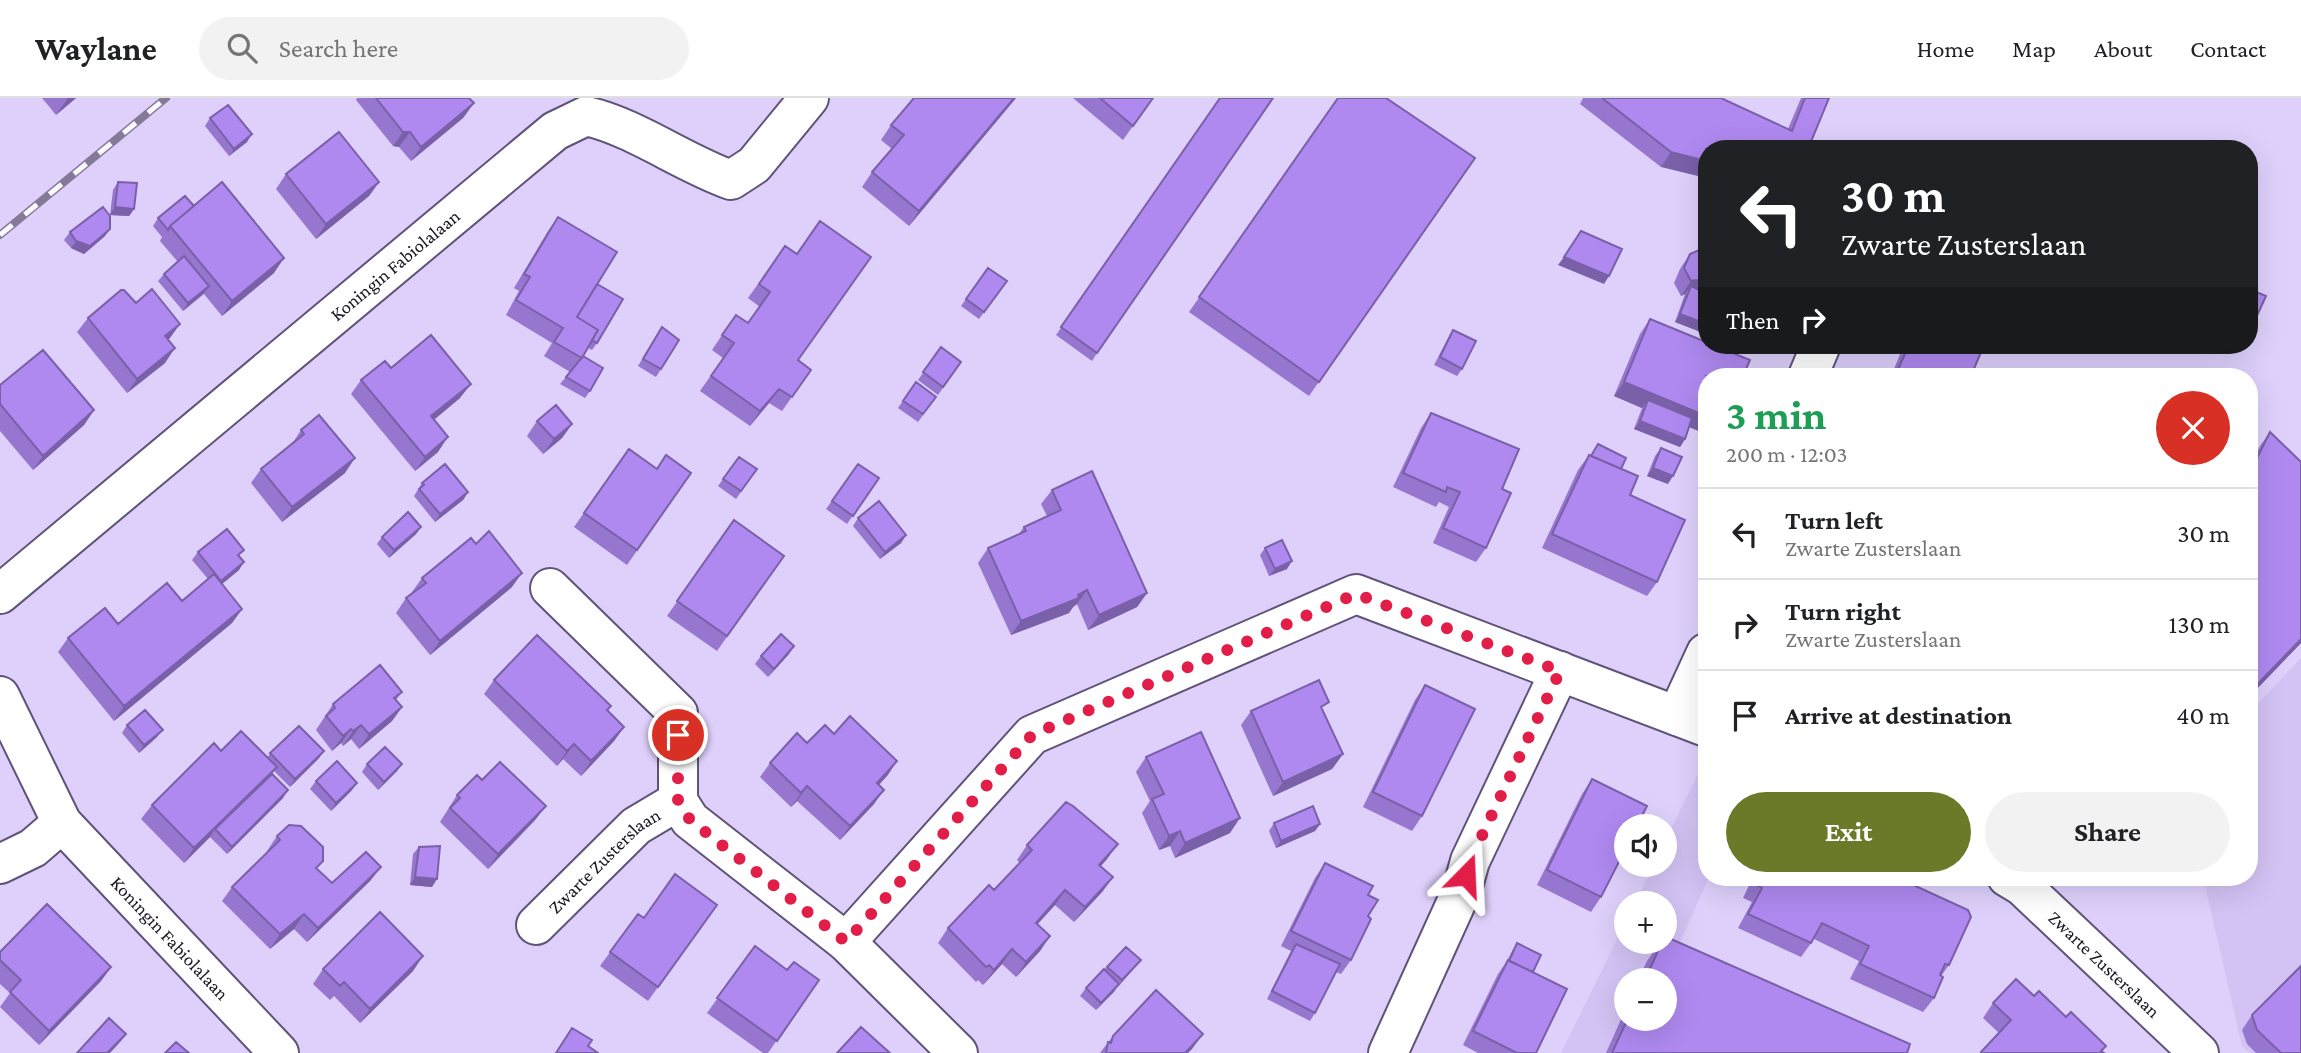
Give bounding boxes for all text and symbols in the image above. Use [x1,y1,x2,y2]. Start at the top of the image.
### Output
search box [199,17,689,80]
icon: search [223,29,261,67]
text: Waylane [35,30,157,67]
text: Search here [279,34,398,63]
text: Home [1917,35,1974,62]
text: Map [2012,35,2056,62]
text: About [2094,35,2152,62]
text: Contact [2190,35,2266,62]
icon: left [1726,168,1817,259]
text: 30 m [1841,168,1946,223]
street label: Koningin Fabiolalaan [326,205,464,325]
text: Zwarte Zusterslaan [1841,226,2086,262]
icon: right [1794,301,1832,339]
text: Then [1726,306,1780,335]
text: 3 min [1726,391,1826,438]
button: close [2156,391,2230,465]
text: 200 m · 12:03 [1726,441,1847,467]
text: Turn left [1785,506,1883,535]
icon: left [1726,515,1764,553]
text: 30 m [2177,519,2230,548]
text: Zwarte Zusterslaan [1785,535,1961,561]
text: Turn right [1785,597,1901,626]
icon: right [1726,606,1764,644]
text: 130 m [2169,610,2230,639]
text: Zwarte Zusterslaan [1785,626,1961,652]
icon: arrive [1726,697,1764,735]
text: Arrive at destination [1785,701,2012,730]
text: 40 m [2176,701,2230,730]
pin [648,705,708,765]
icon: arrive [659,716,697,754]
button: Exit [1726,792,1971,872]
button: Share [1985,792,2230,872]
street label: Zwarte Zusterslaan [544,804,664,918]
map controls [1614,814,1677,1031]
button: sound [1614,814,1677,877]
position arrow [1429,838,1503,912]
street label: Koningin Fabiolalaan [107,872,233,1004]
button: + [1614,891,1677,954]
street label: Zwarte Zusterslaan [2044,906,2165,1022]
button: − [1614,968,1677,1031]

